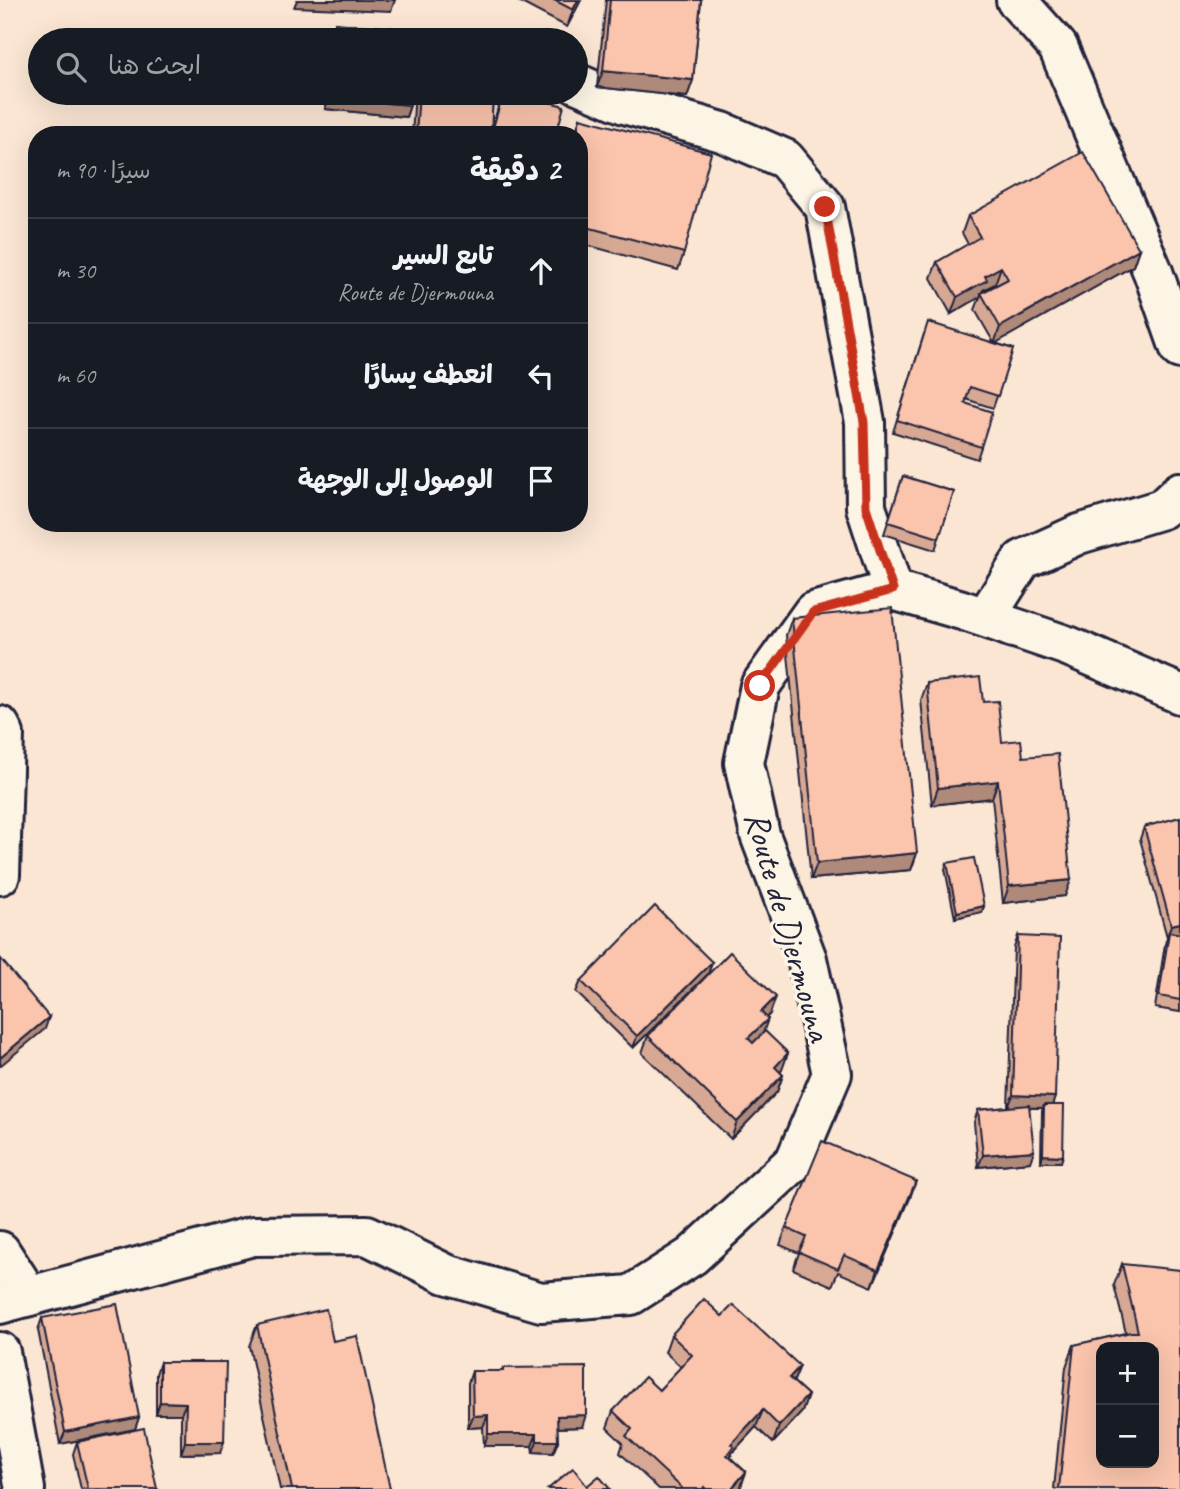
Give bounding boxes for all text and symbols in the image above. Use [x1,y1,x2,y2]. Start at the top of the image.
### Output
search box [28,28,588,105]
icon: search [52,48,90,86]
text: ابحث هنا [108,49,201,82]
text: 2 دقيقة [470,151,560,189]
text: سيرًا · 90 m [56,156,151,185]
route end [809,191,840,222]
text: تابع السير [394,239,493,272]
icon: ahead [522,252,560,290]
text: 30 m [56,256,95,285]
text: Route de Djermouna [337,278,493,307]
icon: left [522,357,560,395]
text: انعطف يسارًا [364,358,493,391]
text: 60 m [56,361,95,390]
icon: arrive [522,462,560,500]
text: الوصول إلى الوجهة [298,463,493,496]
route start [744,670,775,701]
street label: Route de Djermouna [734,806,843,1048]
map controls [1096,1342,1159,1468]
button: + [1096,1342,1159,1405]
button: − [1096,1405,1159,1468]

